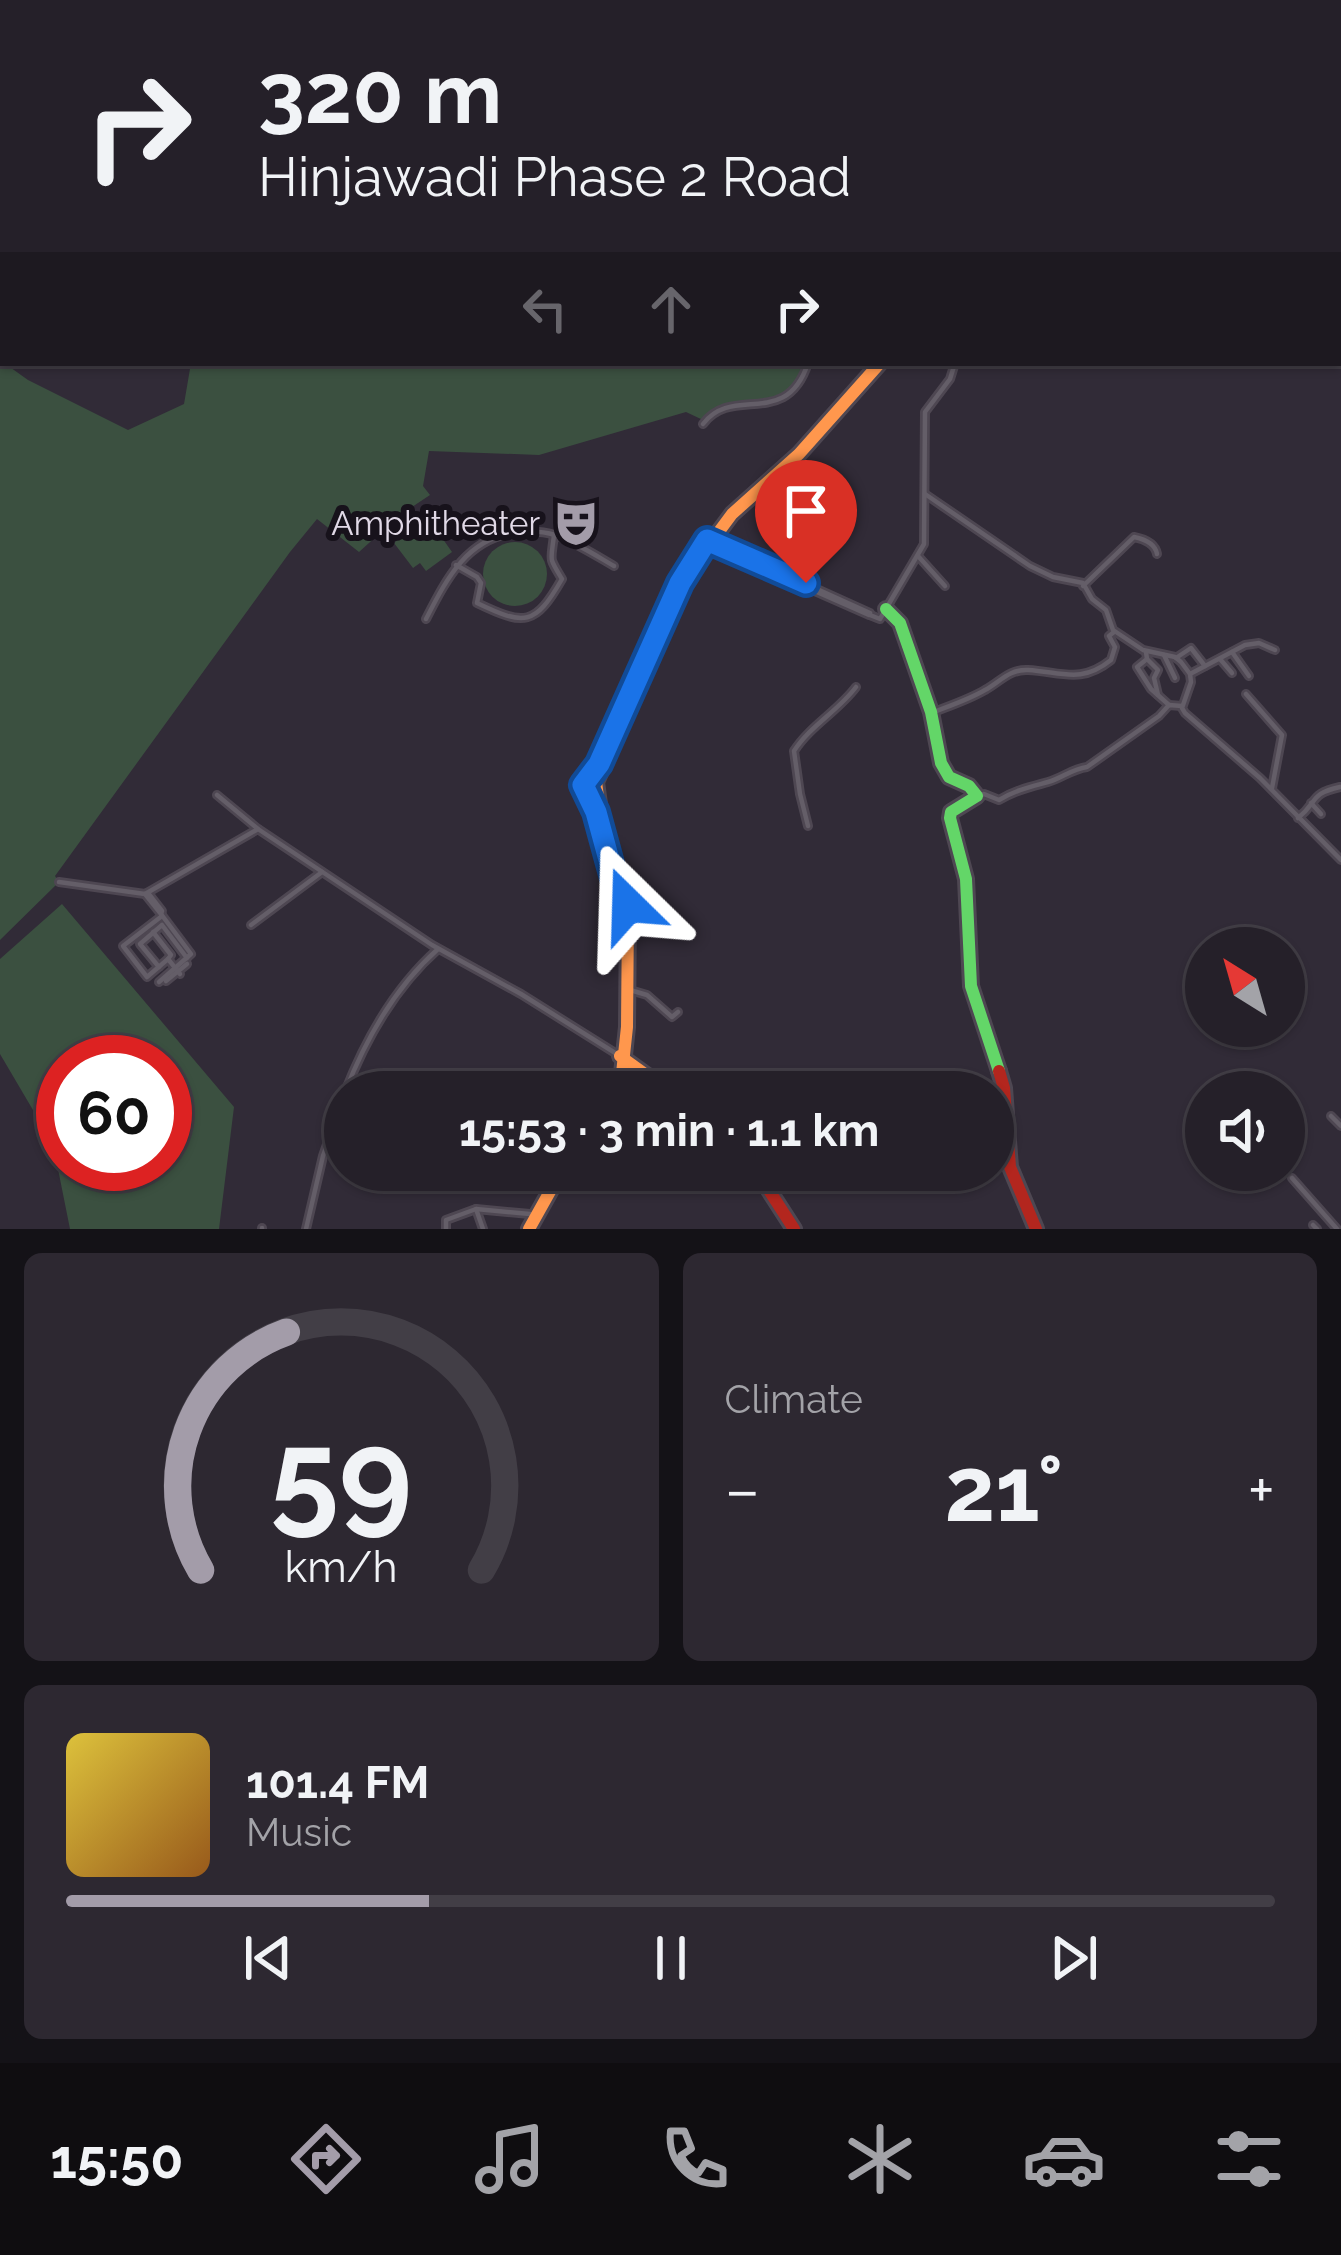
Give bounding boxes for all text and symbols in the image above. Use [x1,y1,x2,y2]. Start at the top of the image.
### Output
text: 320 m [258,44,502,143]
icon: right [60,48,216,204]
text: Hinjawadi Phase 2 Road [258,145,851,209]
icon: left [512,276,578,342]
icon: ahead [638,276,704,342]
icon: right [764,276,830,342]
pin [755,460,857,583]
icon: arrive [773,478,839,544]
theatre icon: Amphitheater [551,498,601,548]
place label: Amphitheater [331,504,540,543]
position arrow [565,842,691,968]
north arrow [1185,927,1305,1047]
map controls [1185,927,1305,1191]
speed limit sign: 60 [36,1035,192,1191]
button: sound [1185,1071,1305,1191]
text: 15:53 · 3 min · 1.1 km [459,1104,879,1157]
text: Climate [725,1376,863,1422]
text: 59 [270,1402,413,1548]
text: 21° [944,1436,1063,1542]
text: − [725,1451,760,1528]
text: + [1248,1451,1275,1528]
text: km/h [285,1542,398,1592]
text: 101.4 FM [246,1756,429,1809]
text: Music [246,1809,352,1855]
icon: previous [235,1925,301,1991]
icon: pause [638,1925,704,1991]
icon: next [1041,1925,1107,1991]
icon: directions [284,2117,368,2201]
icon: music [468,2117,552,2201]
icon: phone [653,2117,737,2201]
icon: climate [838,2117,922,2201]
icon: car [1022,2117,1106,2201]
icon: filters [1207,2117,1291,2201]
text: 15:50 [50,2127,183,2191]

